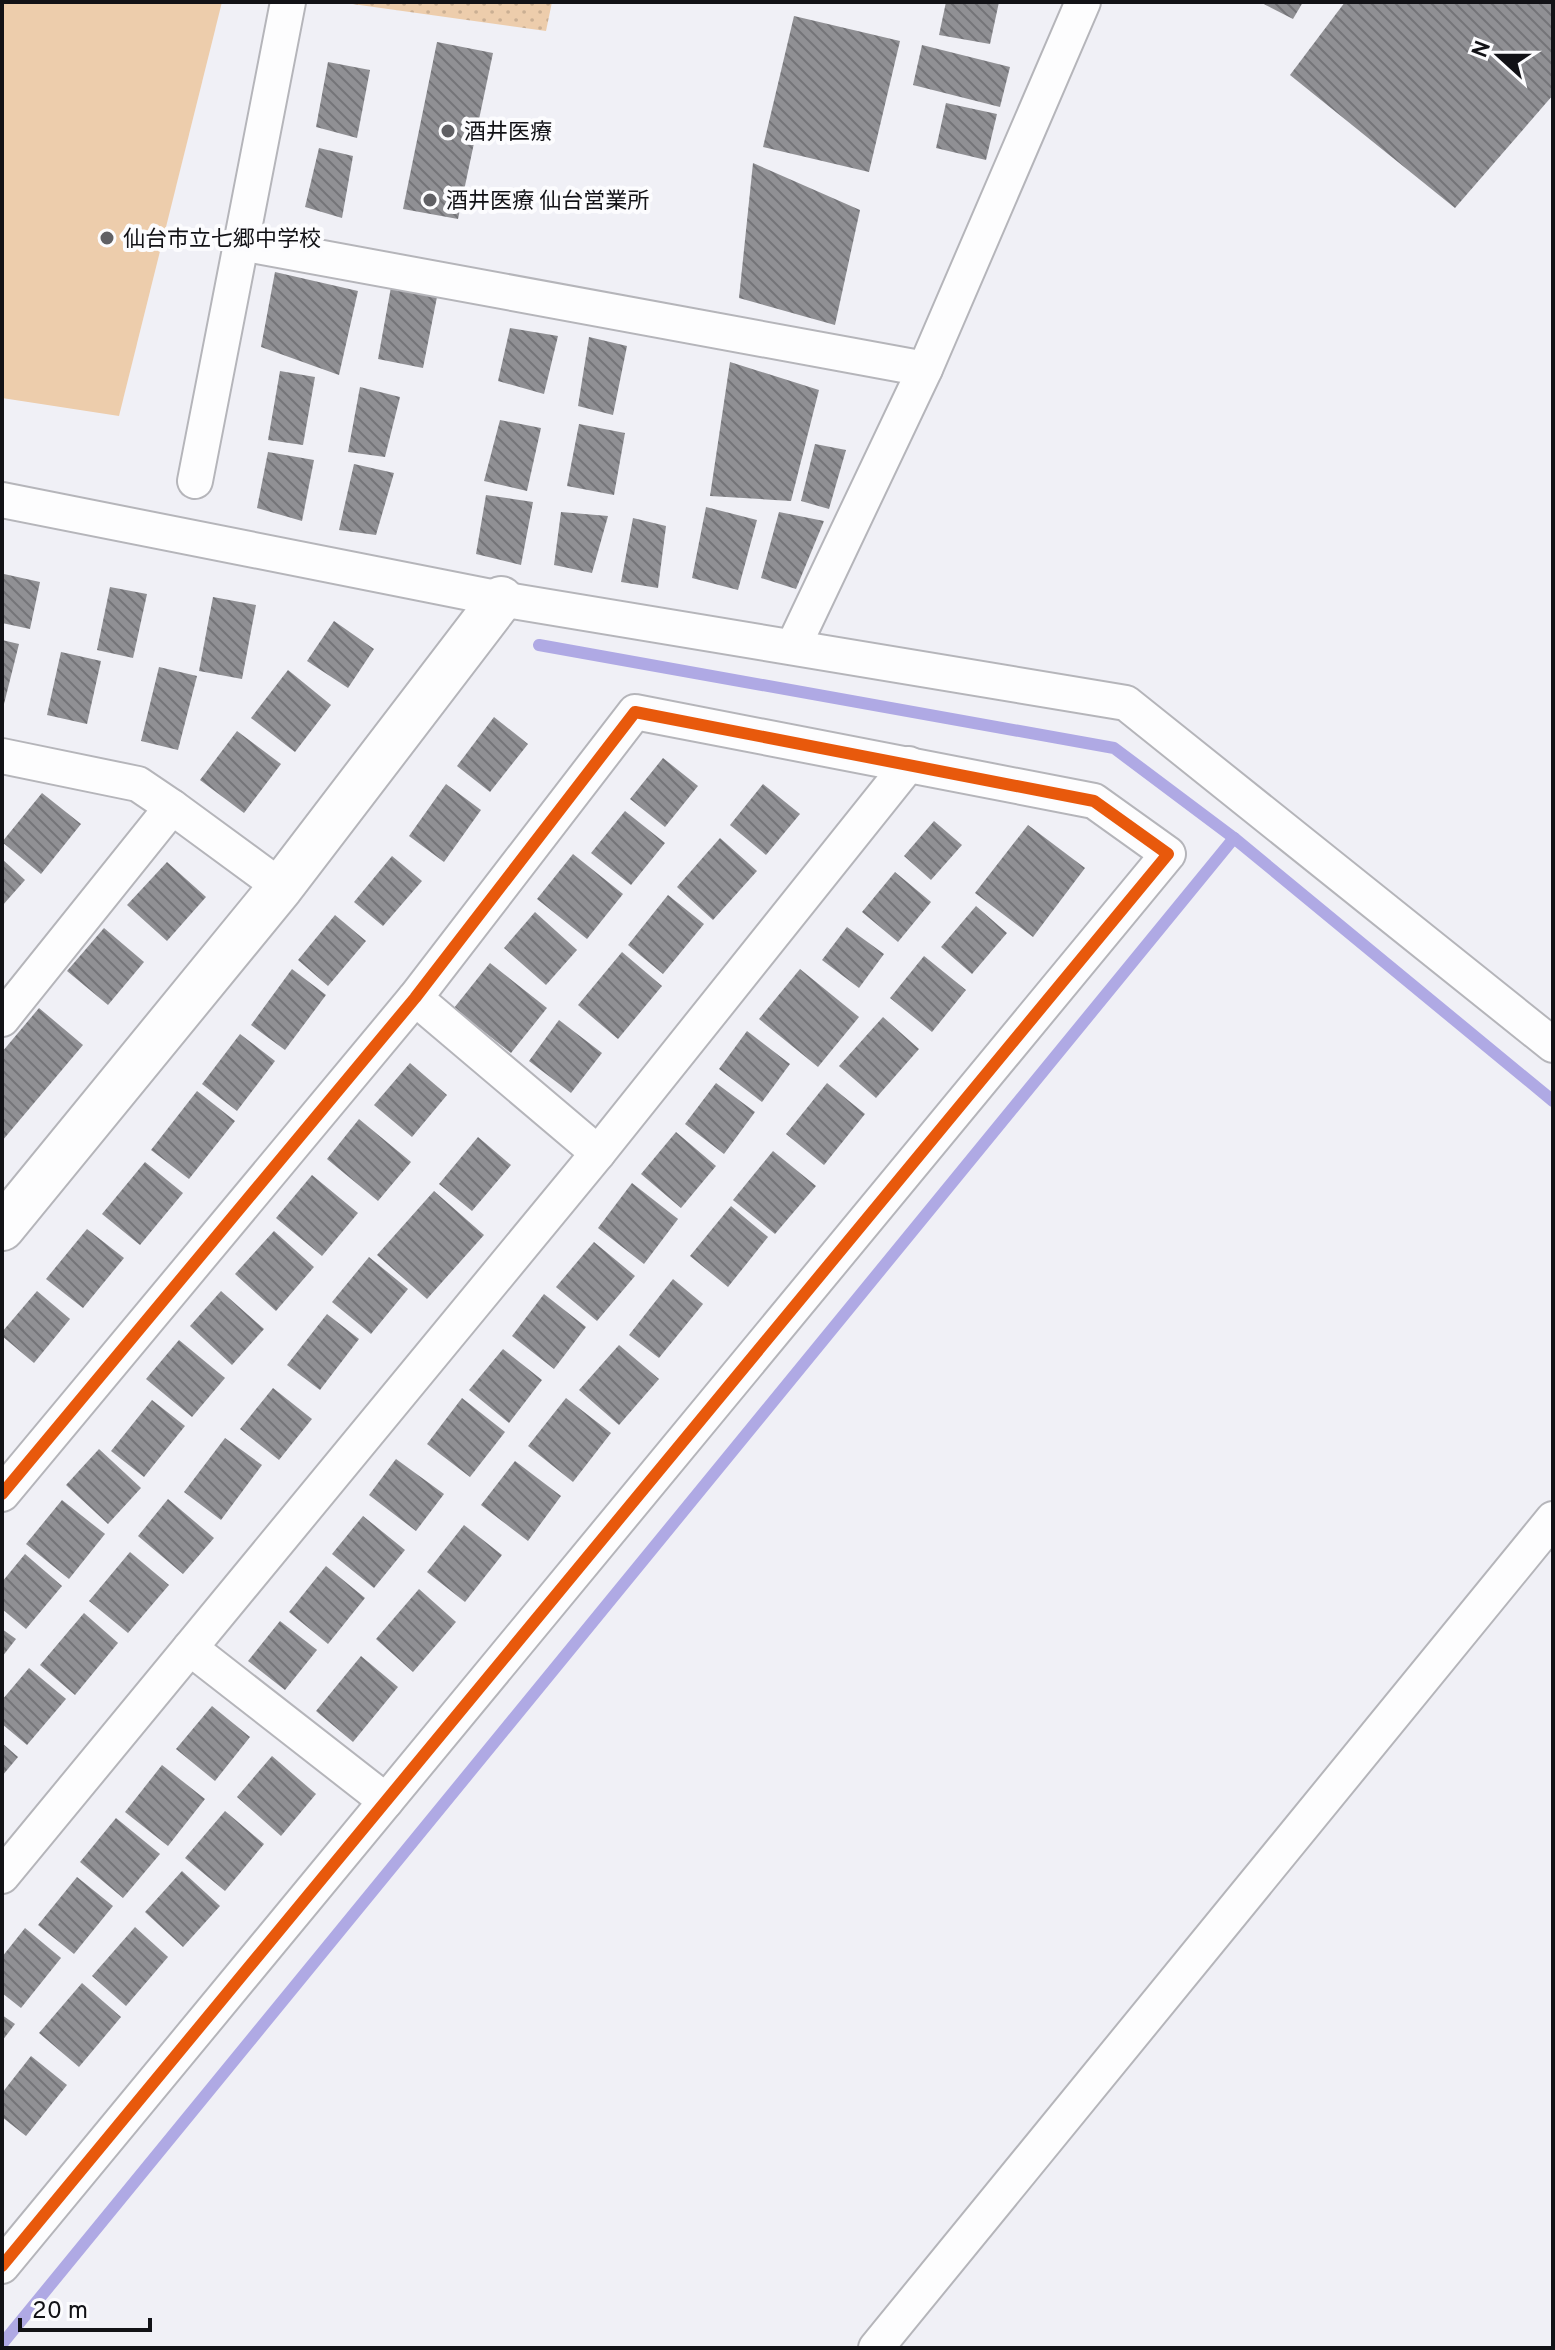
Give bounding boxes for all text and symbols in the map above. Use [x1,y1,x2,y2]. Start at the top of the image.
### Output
north arrow [1459,16,1539,96]
text: N [1467,38,1498,62]
place label: 酒井医療 [464,120,552,147]
marker: 酒井医療 [439,122,457,140]
place label: 酒井医療 仙台営業所 [446,189,649,216]
marker: 酒井医療 仙台営業所 [421,191,439,209]
place label: 仙台市立七郷中学校 [123,227,321,254]
marker: 仙台市立七郷中学校 [98,229,116,247]
scale bar [20,2282,150,2332]
text: 20 m [32,2297,88,2327]

